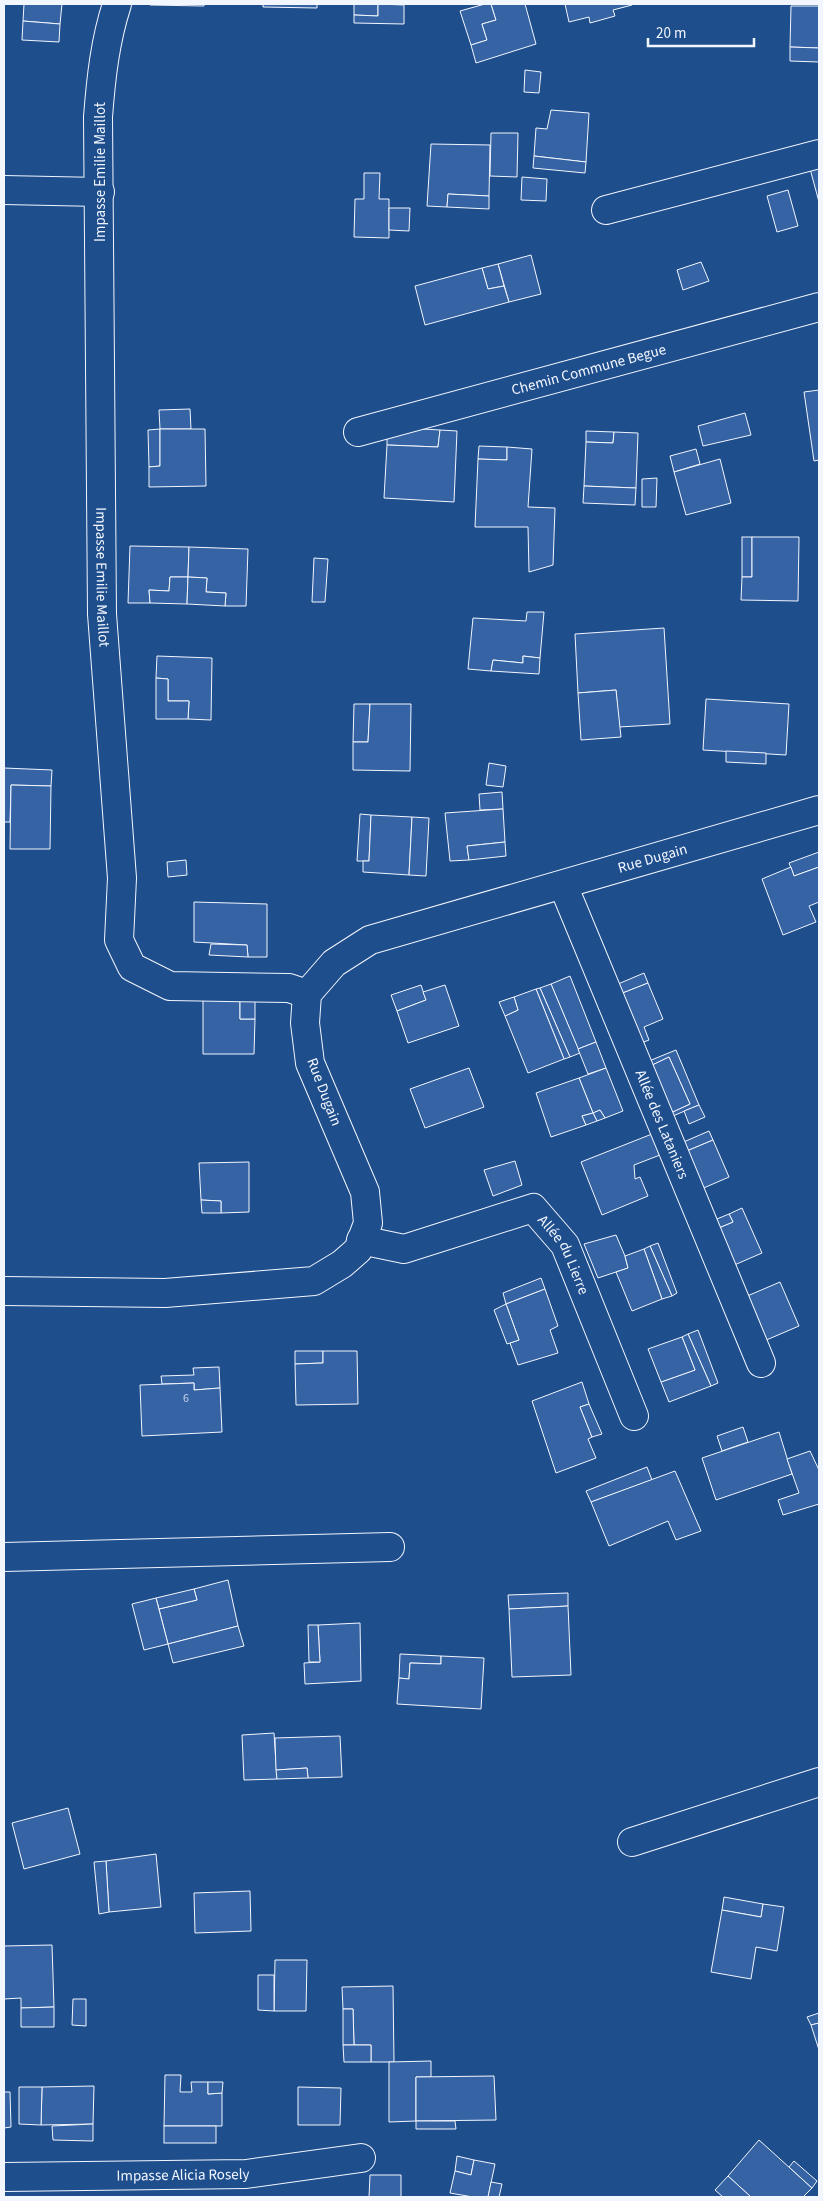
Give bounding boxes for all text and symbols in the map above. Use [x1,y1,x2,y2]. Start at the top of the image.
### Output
scale bar [648,15,754,47]
text: 20 m [656,23,686,44]
street label: Impasse Emilie Maillot [90,102,111,242]
street label: Chemin Commune Begue [509,338,668,400]
street label: Impasse Emilie Maillot [91,507,115,648]
street label: Rue Dugain [615,838,690,878]
street label: Rue Dugain [301,1055,347,1129]
street label: Allée des Lataniers [630,1066,694,1182]
street label: Allée du Lierre [533,1210,594,1298]
house number: 6 [183,1390,189,1407]
street label: Impasse Alicia Rosely [116,2163,250,2186]

